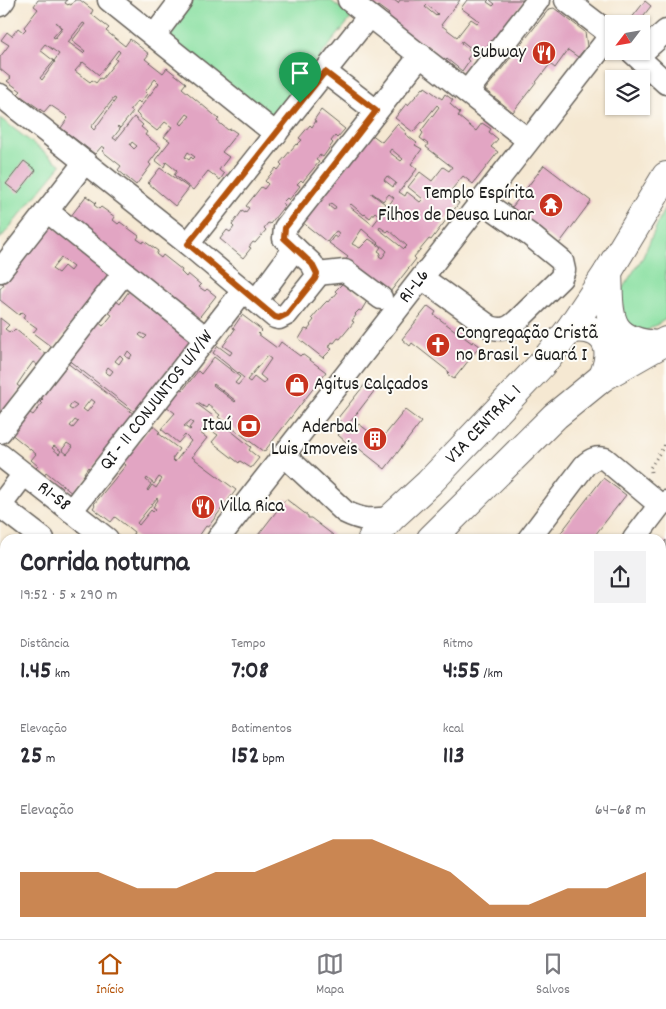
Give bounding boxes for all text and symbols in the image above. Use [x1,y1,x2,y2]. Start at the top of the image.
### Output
north arrow [605,15,650,60]
map controls [605,15,650,115]
place label: Subway [472,40,526,67]
restaurant icon: Subway [531,40,557,66]
pin [279,52,321,103]
icon: arrive [286,59,314,87]
button: layers [605,70,650,115]
place label: Templo Espírita Filhos de Deusa Lunar [378,181,535,230]
temple icon: Templo Espírita Filhos de Deusa Lunar [538,192,564,218]
street label: R1-L6 [393,264,437,310]
place label: Congregação Cristã no Brasil - Guará I [456,321,598,370]
street label: QI - 11 CONJUNTOS U/V/W [94,325,221,477]
church icon: Congregação Cristã no Brasil - Guará I [425,332,451,358]
shop icon: Agitus Calçados [284,372,310,398]
place label: Agitus Calçados [314,372,428,399]
street label: VIA CENTRAL 1 [440,379,529,471]
place label: Itaú [202,413,232,440]
bank icon: Itaú [236,413,262,439]
place label: Aderbal Luis Imoveis [271,415,358,464]
building icon: Aderbal Luis Imoveis [362,426,388,452]
street label: R1-S8 [31,475,76,519]
restaurant icon: Villa Rica [190,494,216,520]
place label: Villa Rica [220,494,285,521]
text: Corrida noturna [20,545,189,585]
button: share [594,551,646,603]
text: 19:52 · 5 × 290 m [20,584,118,607]
text: Distância [20,634,69,654]
text: Tempo [231,634,265,654]
text: Ritmo [443,634,473,654]
text: 1.45 [20,654,52,690]
text: 7:08 [231,654,269,690]
text: 4:55 [443,654,480,690]
text: km [52,664,70,684]
text: /km [480,664,503,684]
text: Elevação [20,719,67,739]
text: Batimentos [231,719,292,739]
text: kcal [443,719,464,739]
text: 25 [20,739,43,775]
text: 152 [231,739,259,775]
text: 113 [443,739,465,775]
text: m [43,749,55,769]
text: bpm [259,749,285,769]
text: Elevação [20,799,74,822]
text: 64–68 m [595,799,646,822]
tab: Início [96,950,124,1000]
tab: Mapa [316,950,344,1000]
tab: Salvos [536,950,570,1000]

